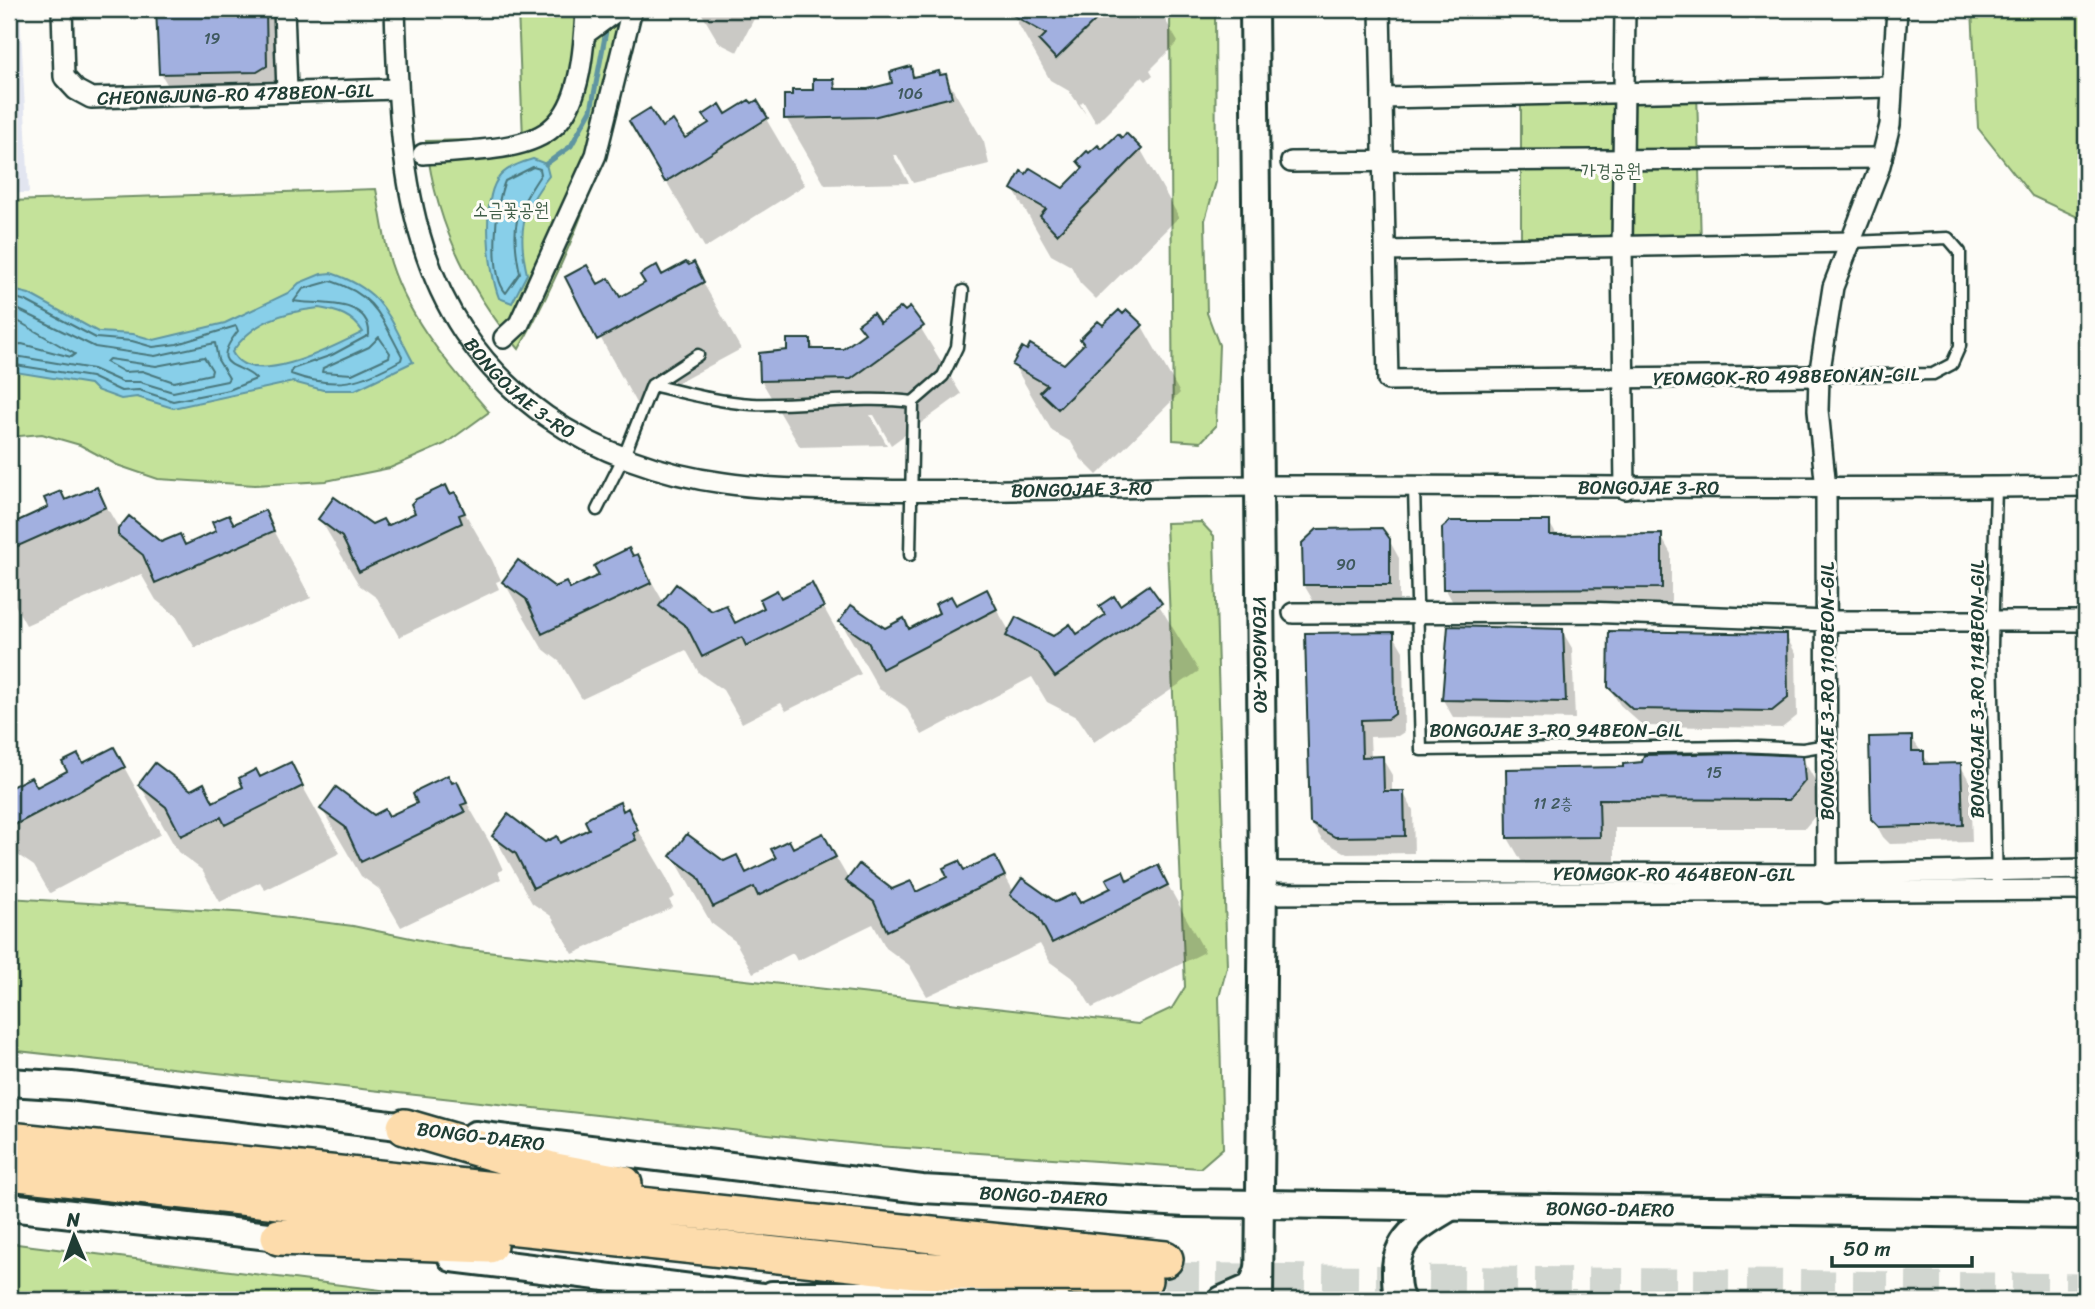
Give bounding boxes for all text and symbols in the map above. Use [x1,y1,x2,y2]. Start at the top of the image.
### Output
house number: 19 [204,24,221,53]
street label: CHEONGJUNG-RO 478BEON-GIL [97,74,374,115]
house number: 106 [897,79,923,108]
park label: 가경공원 [1580,154,1642,187]
park label: 소금꽃공원 [473,193,549,226]
street label: BONGOJAE 3-RO [455,330,582,448]
street label: YEOMGOK-RO 498BEONAN-GIL [1653,358,1920,395]
street label: BONGOJAE 3-RO [1011,471,1153,507]
street label: BONGOJAE 3-RO [1578,471,1720,504]
house number: 90 [1336,550,1356,579]
street label: BONGOJAE 3-RO 114BEON-GIL [1961,560,1994,818]
street label: BONGOJAE 3-RO 110BEON-GIL [1811,562,1844,820]
street label: YEOMGOK-RO [1243,596,1277,714]
street label: BONGOJAE 3-RO 94BEON-GIL [1429,714,1683,747]
house number: 15 [1706,758,1723,787]
house number: 11 2층 [1533,789,1573,818]
street label: YEOMGOK-RO 464BEON-GIL [1553,857,1795,891]
street label: BONGO-DAERO [415,1112,547,1161]
street label: BONGO-DAERO [978,1176,1109,1216]
street label: BONGO-DAERO [1546,1192,1675,1227]
north arrow [38,1200,108,1270]
text: N [65,1203,81,1236]
scale bar [1832,1225,1972,1269]
text: 50 m [1843,1230,1891,1268]

